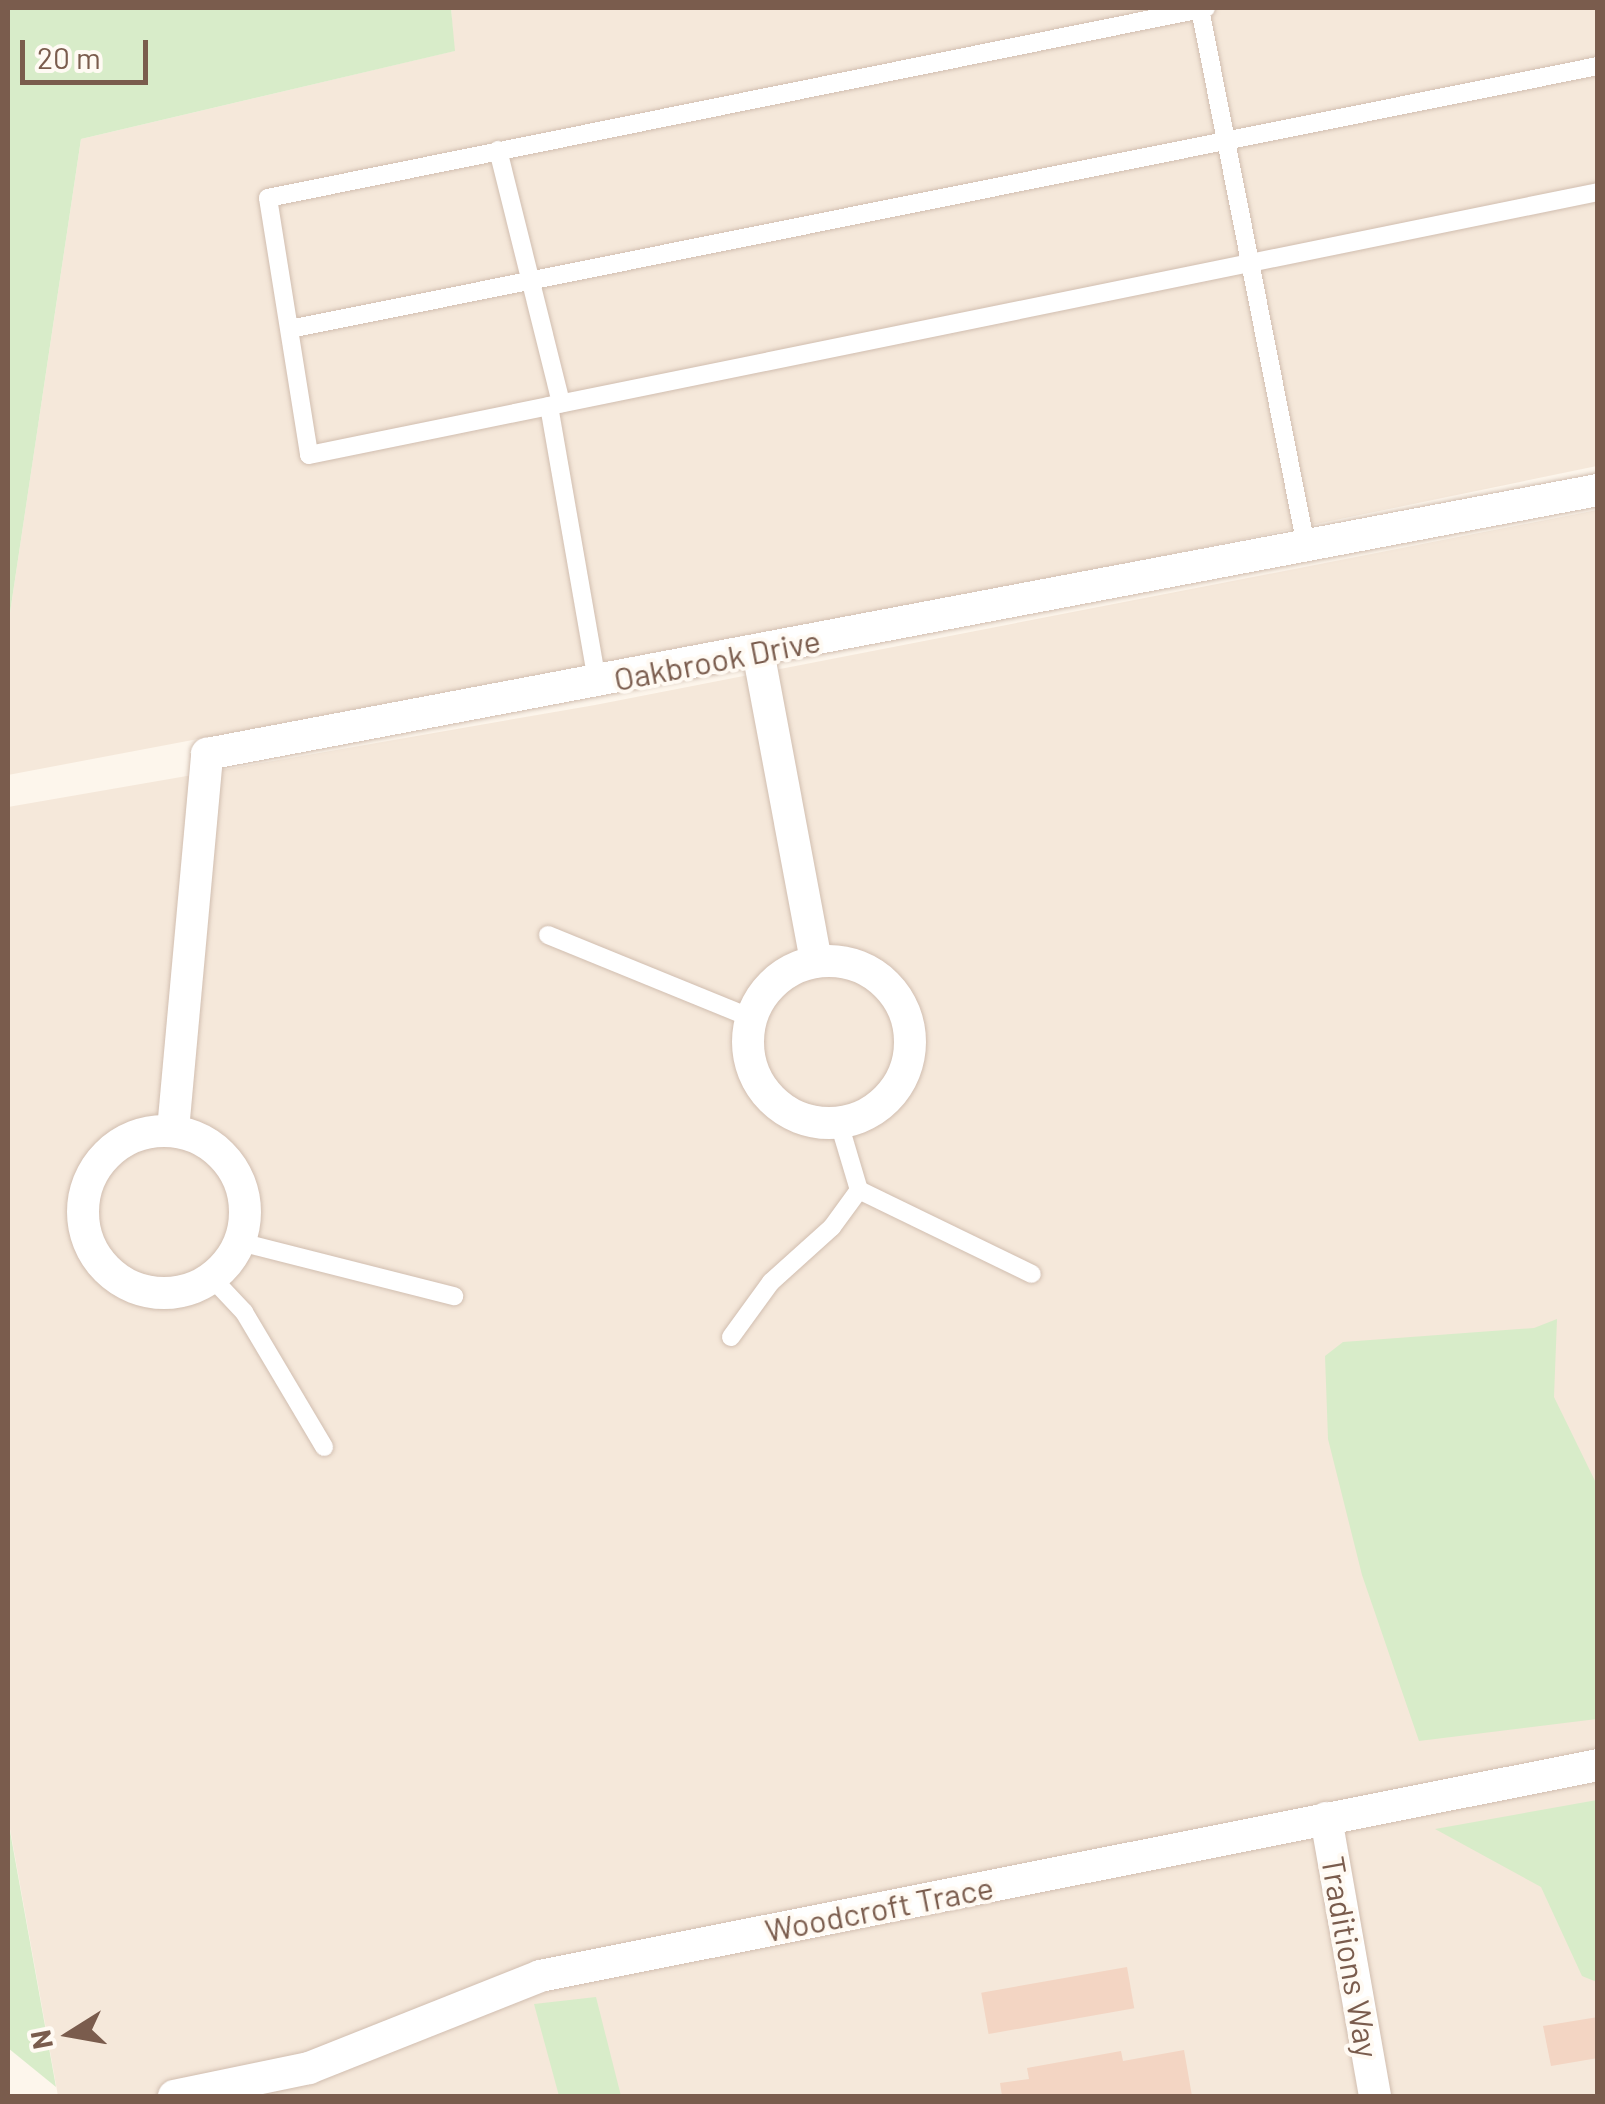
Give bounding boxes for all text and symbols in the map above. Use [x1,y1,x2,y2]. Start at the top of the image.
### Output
scale bar [25,20,152,82]
text: 20 m [37,39,101,75]
street label: Oakbrook Drive [610,620,824,698]
street label: Traditions Way [1314,1853,1388,2061]
street label: Woodcroft Trace [762,1867,996,1949]
north arrow [20,1984,120,2084]
text: N [22,2027,59,2052]

